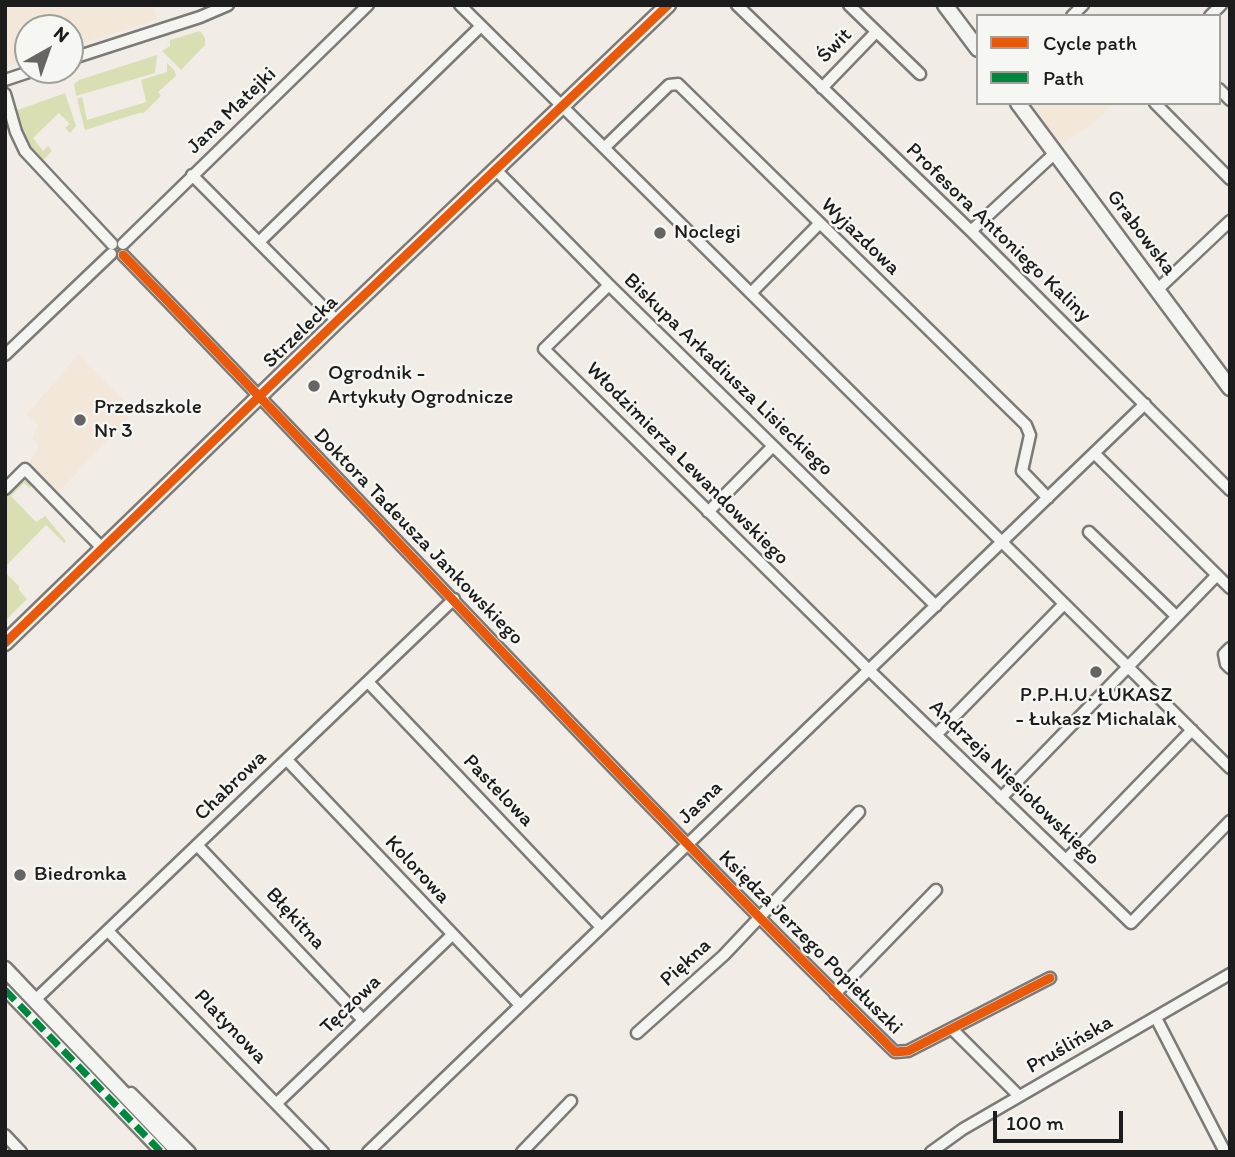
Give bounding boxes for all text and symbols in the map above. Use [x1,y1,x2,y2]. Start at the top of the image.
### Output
north arrow [14,14,84,84]
legend [976,14,1221,105]
text: N [49,21,74,47]
street label: Świt [812,23,858,69]
text: Cycle path [1043,30,1137,55]
street label: Jana Matejki [182,62,282,160]
text: Path [1043,65,1084,90]
street label: Profesora Antoniego Kaliny [900,138,1096,328]
street label: Grabowska [1101,185,1181,281]
street label: Wyjazdowa [815,193,905,281]
place label: Noclegi [674,220,741,246]
marker: Noclegi [652,225,668,241]
street label: Biskupa Arkadiusza Lisieckiego [618,268,838,482]
street label: Strzelecka [258,290,344,374]
street label: Włodzimierza Lewandowskiego [580,357,794,571]
place label: Ogrodnik - Artykuły Ogrodnicze [328,361,513,411]
marker: Ogrodnik - Artykuły Ogrodnicze [306,378,322,394]
place label: Przedszkole Nr 3 [94,395,202,445]
marker: Przedszkole Nr 3 [72,412,88,428]
street label: Doktora Tadeusza Jankowskiego [308,423,528,651]
marker: P.P.H.U. ŁUKASZ - Łukasz Michalak [1088,664,1104,680]
place label: P.P.H.U. ŁUKASZ - Łukasz Michalak [1016,683,1176,733]
street label: Andrzeja Niesiołowskiego [923,695,1105,871]
street label: Chabrowa [190,745,272,827]
street label: Pastelowa [457,749,539,833]
street label: Jasna [674,776,728,830]
street label: Kolorowa [379,831,455,909]
street label: Księdza Jerzego Popiełuszki [713,846,907,1040]
place label: Biedronka [34,862,127,888]
marker: Biedronka [12,867,28,883]
street label: Błękitna [260,883,330,955]
street label: Piękna [655,934,717,992]
street label: Tęczowa [315,970,387,1040]
street label: Platynowa [188,984,272,1070]
street label: Pruślińska [1022,1010,1118,1080]
scale bar [997,1098,1126,1142]
text: 100 m [1006,1110,1064,1135]

